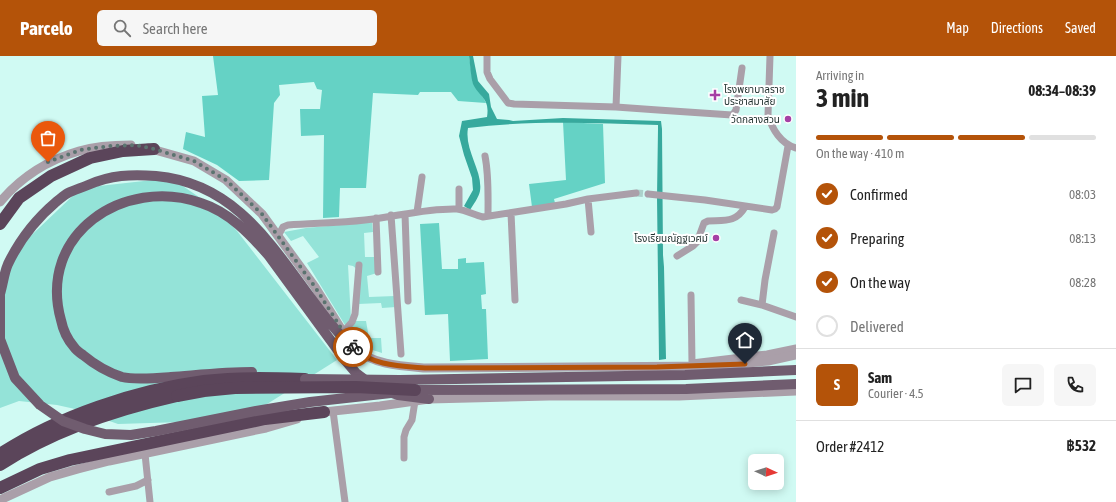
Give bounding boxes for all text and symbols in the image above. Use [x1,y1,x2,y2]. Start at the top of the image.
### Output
search box [97,10,377,46]
text: Parcelo [20,17,73,39]
icon: search [111,17,133,39]
text: Search here [143,20,208,37]
text: Map [946,20,969,36]
text: Directions [991,20,1043,36]
text: Saved [1065,20,1096,36]
text: Arriving in [816,68,864,83]
text: 08:34–08:39 [1028,82,1096,99]
text: 3 min [816,83,869,113]
place label: โรงพยาบาลราช ประชาสมาสัย [724,84,784,107]
marker: โรงพยาบาลราช ประชาสมาสัย [709,89,721,101]
place label: วัดกลางสวน [731,114,780,125]
marker: วัดกลางสวน [783,114,793,124]
pin [31,121,65,162]
icon: bag [37,127,59,149]
text: On the way · 410 m [816,146,904,161]
icon: check [816,183,838,205]
text: Confirmed [850,186,908,203]
text: 08:03 [1069,187,1096,202]
icon: check [816,227,838,249]
text: Preparing [850,230,904,247]
text: 08:13 [1069,231,1096,246]
place label: โรงเรียนณัฏฐเวศม์ [634,233,708,244]
marker: โรงเรียนณัฏฐเวศม์ [711,233,721,243]
icon: check [816,271,838,293]
text: On the way [850,274,911,291]
text: 08:28 [1069,275,1096,290]
text: Delivered [850,318,904,335]
pin [728,323,762,364]
courier [333,327,373,367]
icon: home [734,329,756,351]
icon: bike [342,336,364,358]
button: chat [1002,364,1044,406]
button: phone [1054,364,1096,406]
text: Sam [868,369,892,386]
text: S [834,376,840,393]
text: Courier · 4.5 [868,386,924,401]
text: ฿532 [1066,437,1096,454]
text: Order #2412 [816,438,884,455]
north arrow [748,454,784,490]
map controls [748,454,784,490]

